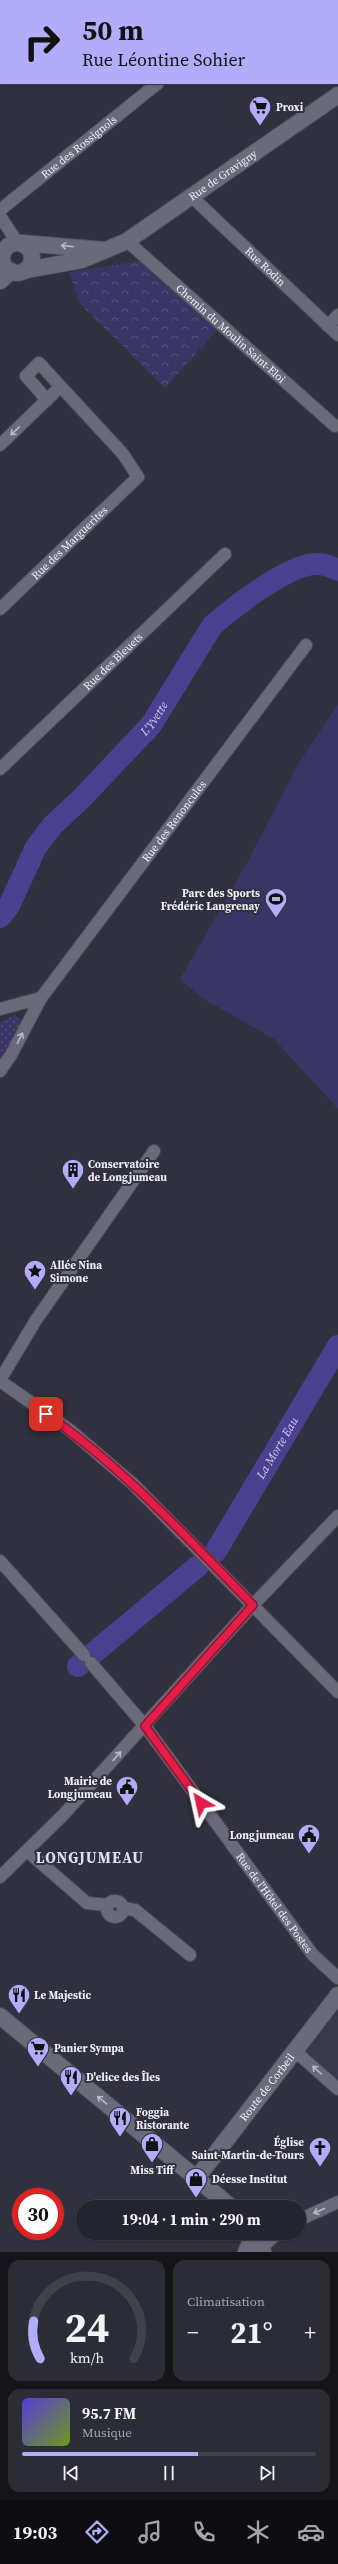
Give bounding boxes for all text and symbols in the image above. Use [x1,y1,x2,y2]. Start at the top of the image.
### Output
text: 50 m [82,11,144,49]
icon: right [16,16,68,68]
text: Rue Léontine Sohier [82,47,245,72]
supermarket icon: Proxi [247,94,273,127]
place label: Proxi [276,100,304,115]
street label: Rue des Rossignols [38,112,120,182]
street label: Rue de Gravigny [185,146,260,204]
one-way arrow [61,242,74,249]
street label: Rue Rodin [242,243,289,290]
street label: Chemin du Moulin Saint-Eloi [173,281,289,386]
one-way arrow [10,426,20,436]
street label: Rue des Marguerites [28,502,111,583]
street label: Rue des Bleuets [80,629,146,693]
water label: L'Yvette [136,698,172,740]
street label: Rue des Renoncules [138,777,209,865]
place label: Parc des Sports Frédéric Langrenay [161,886,260,914]
sports icon: Parc des Sports Frédéric Langrenay [263,886,289,919]
one-way arrow [17,1032,24,1044]
building icon: Conservatoire de Longjumeau [60,1157,86,1190]
place label: Conservatoire de Longjumeau [88,1157,167,1185]
place icon: Allée Nina Simone [22,1258,48,1291]
place label: Allée Nina Simone [50,1258,102,1286]
pin [29,1397,63,1431]
icon: arrive [35,1403,57,1425]
water label: La Morte Eau [252,1414,302,1483]
one-way arrow [112,1752,121,1762]
place label: Mairie de Longjumeau [48,1774,112,1802]
public building icon: Mairie de Longjumeau [114,1774,140,1807]
position arrow [180,1782,222,1824]
public building icon: Longjumeau [296,1822,322,1855]
place label: Longjumeau [230,1828,294,1843]
district label: LONGJUMEAU [36,1847,144,1868]
street label: Rue de l'Hôtel des Postes [233,1849,316,1956]
restaurant icon: Le Majestic [6,1982,32,2015]
place label: Le Majestic [34,1988,91,2003]
supermarket icon: Panier Sympa [25,2035,51,2068]
place label: Panier Sympa [54,2041,124,2056]
street label: Route de Corbeil [236,2050,298,2124]
restaurant icon: D'elice des Îles [58,2064,84,2097]
one-way arrow [312,2066,322,2075]
place label: D'elice des Îles [86,2070,160,2085]
one-way arrow [96,2096,107,2105]
restaurant icon: Foggia Ristorante [107,2105,133,2138]
place label: Foggia Ristorante [136,2105,189,2133]
shop icon: Miss Tiff [139,2131,165,2164]
place label: Église Saint-Martin-de-Tours [192,2135,304,2163]
church icon: Église Saint-Martin-de-Tours [307,2135,333,2168]
place label: Miss Tiff [130,2163,175,2178]
shop icon: Déesse Institut [183,2166,209,2199]
place label: Déesse Institut [212,2172,288,2187]
speed limit sign: 30 [12,2188,64,2240]
one-way arrow [313,2208,325,2215]
text: 19:04 · 1 min · 290 m [122,2209,261,2230]
text: Climatisation [187,2293,265,2310]
text: 24 [64,2298,109,2355]
text: 21° [230,2312,273,2353]
text: − [187,2317,199,2347]
text: + [304,2317,316,2347]
text: km/h [70,2347,104,2367]
text: 95.7 FM [82,2403,136,2424]
text: Musique [82,2424,132,2441]
icon: previous [60,2462,82,2484]
icon: pause [158,2462,180,2484]
icon: next [256,2462,278,2484]
icon: directions [83,2518,111,2546]
icon: music [136,2518,164,2546]
icon: phone [190,2518,218,2546]
icon: climate [244,2518,272,2546]
icon: car [297,2518,325,2546]
text: 19:03 [13,2520,57,2545]

